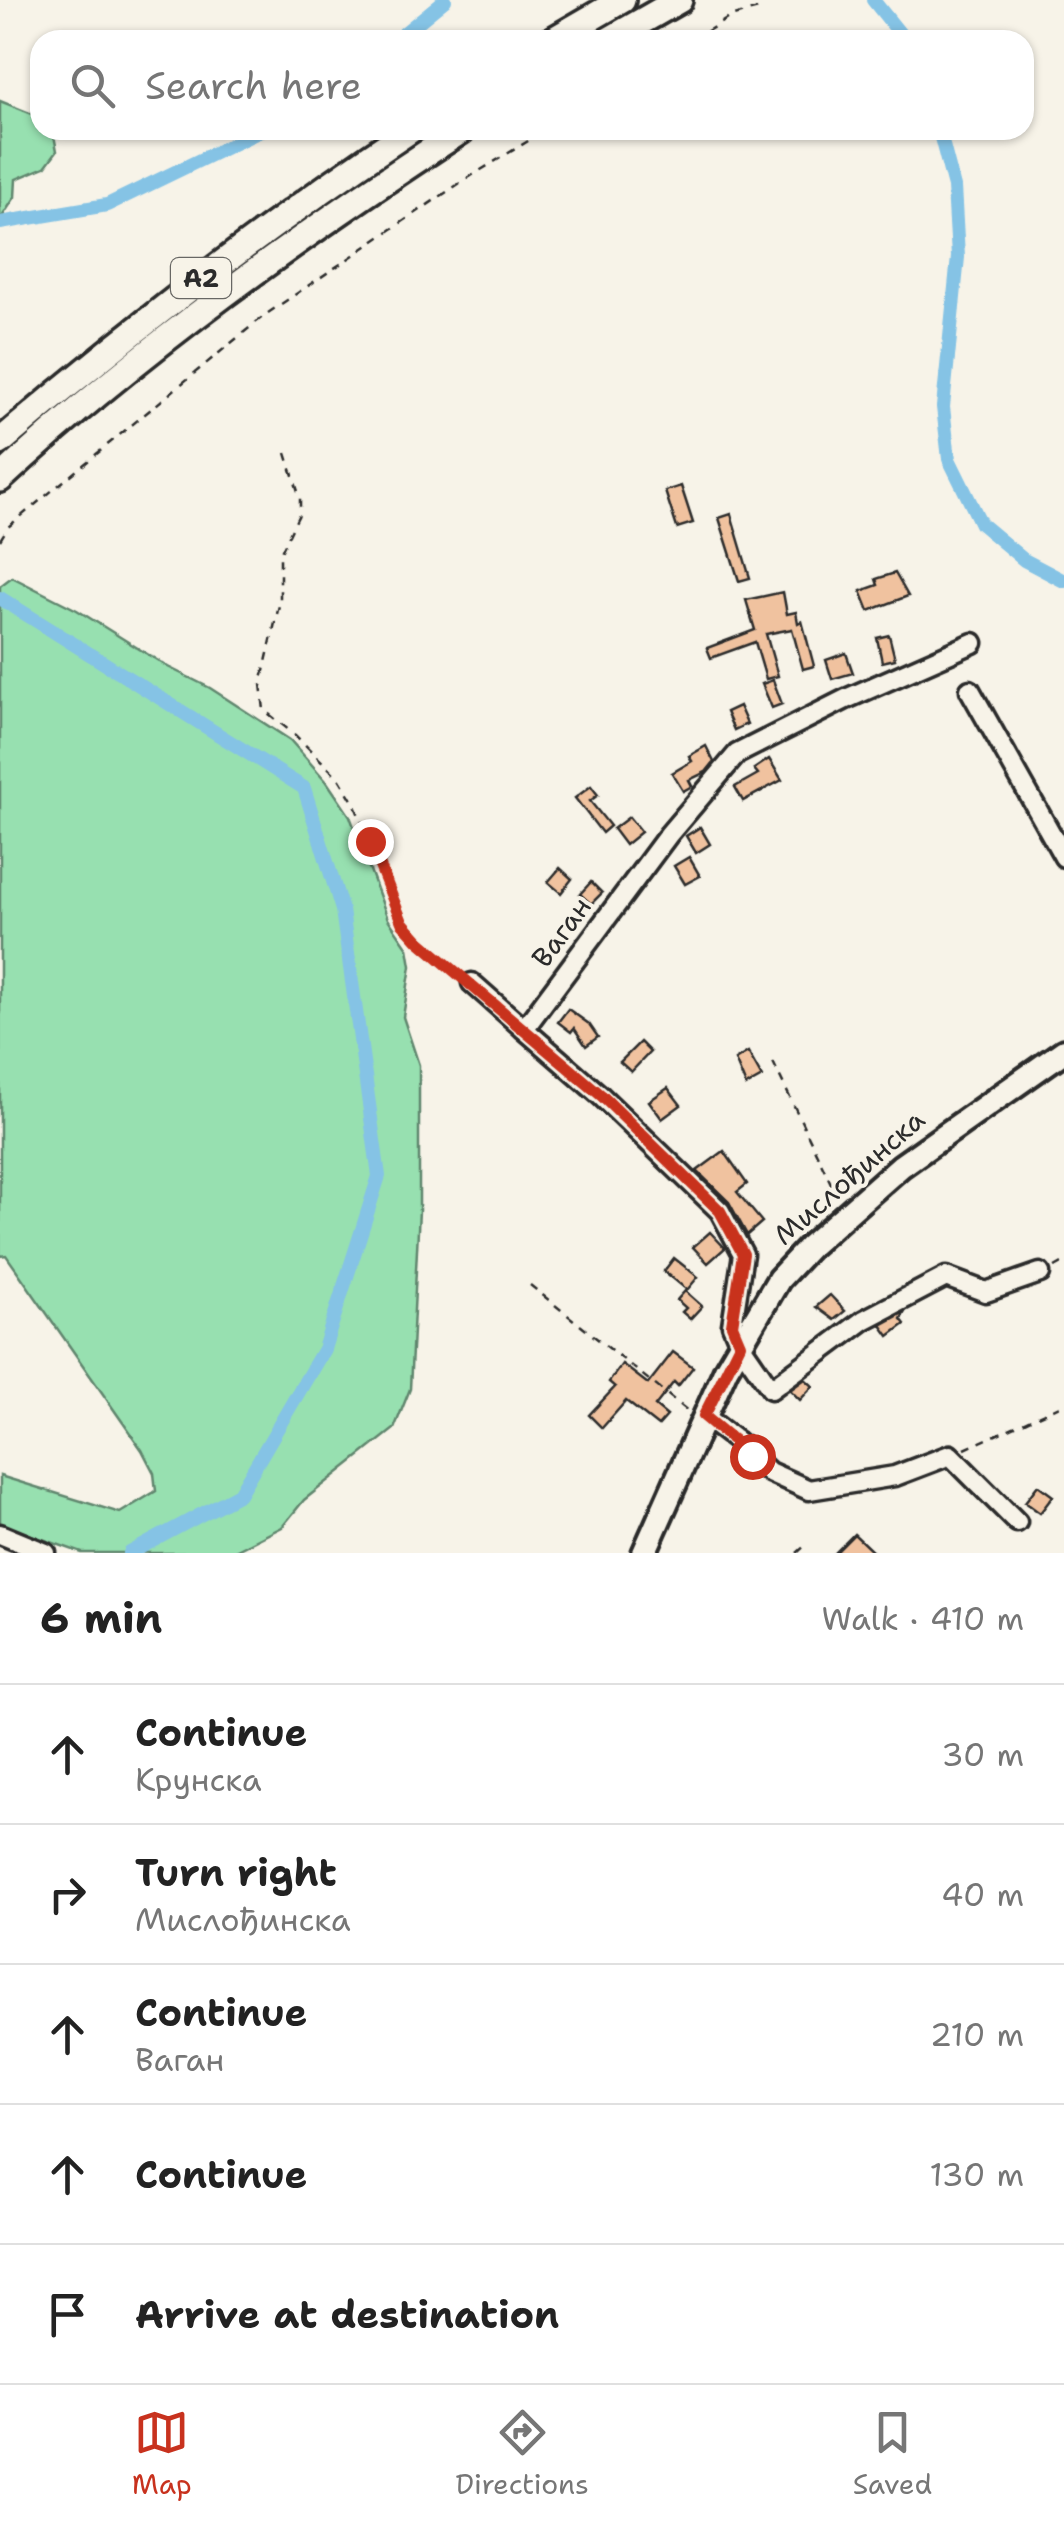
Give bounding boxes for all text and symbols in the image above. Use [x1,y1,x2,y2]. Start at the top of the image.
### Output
search box [30,30,1034,140]
icon: search [65,58,120,113]
text: Search here [145,60,362,111]
road number: A2 [171,258,231,298]
route end [348,819,394,865]
street label: Ваган [523,889,599,975]
street label: Мислођинска [765,1101,933,1253]
route start [730,1434,776,1480]
text: 6 min [40,1590,162,1646]
text: Walk · 410 m [822,1597,1024,1640]
text: Continue [135,1707,307,1758]
icon: ahead [40,1727,95,1782]
text: 30 m [941,1733,1024,1776]
text: Крунска [135,1758,262,1801]
text: Turn right [135,1847,337,1898]
icon: right [40,1867,95,1922]
text: 40 m [941,1873,1024,1916]
text: Мислођинска [135,1898,351,1941]
text: Continue [135,1987,307,2038]
icon: ahead [40,2007,95,2062]
text: 210 m [930,2013,1024,2056]
text: Ваган [135,2038,224,2081]
icon: ahead [40,2147,95,2202]
text: Continue [135,2149,307,2200]
text: 130 m [929,2153,1024,2196]
icon: arrive [40,2287,95,2342]
text: Arrive at destination [135,2289,559,2340]
tab: Map [132,2405,192,2503]
tab: Directions [455,2405,589,2503]
tab: Saved [853,2405,932,2503]

